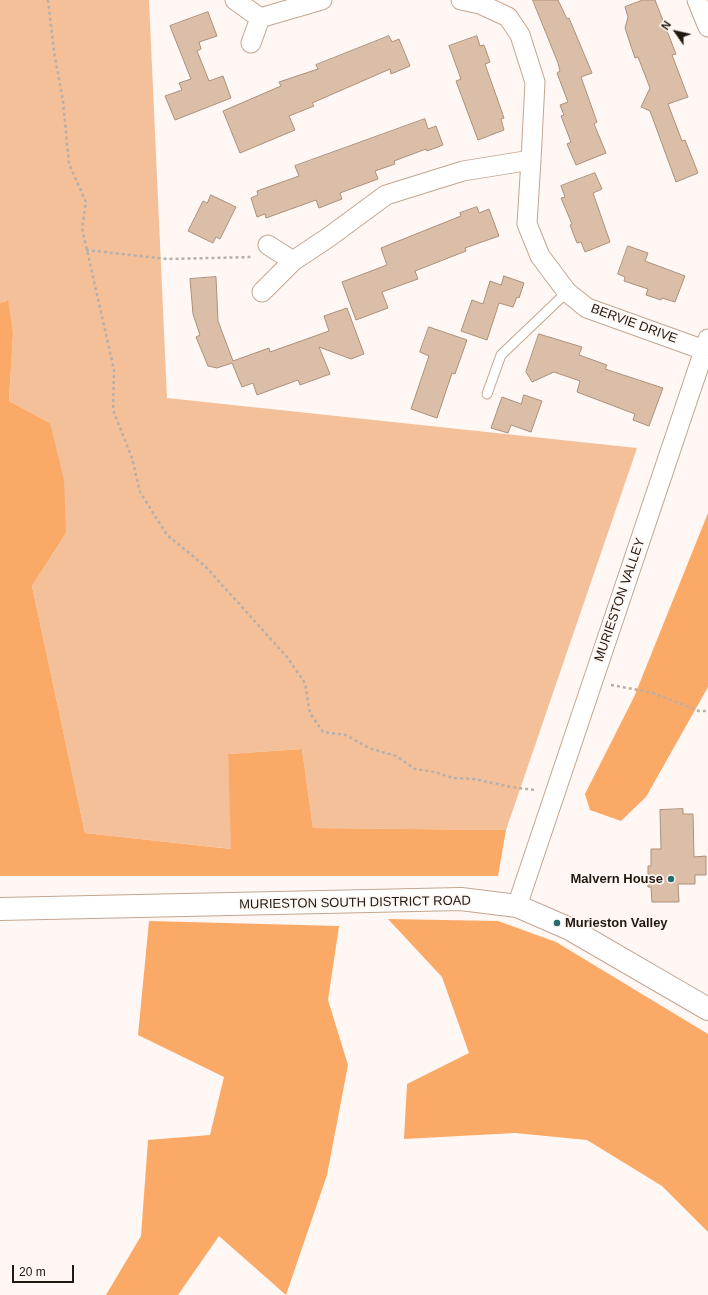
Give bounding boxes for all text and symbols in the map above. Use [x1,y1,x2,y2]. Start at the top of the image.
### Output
north arrow [656,12,696,52]
text: N [659,19,673,32]
street label: BERVIE DRIVE [589,301,679,347]
street label: MURIESTON VALLEY [592,536,648,664]
place label: Malvern House [571,871,663,887]
marker: Malvern House [666,874,676,884]
street label: MURIESTON SOUTH DISTRICT ROAD [239,893,471,913]
place label: Murieston Valley [565,915,668,931]
marker: Murieston Valley [552,918,562,928]
scale bar [14,1257,76,1283]
text: 20 m [19,1265,46,1279]

